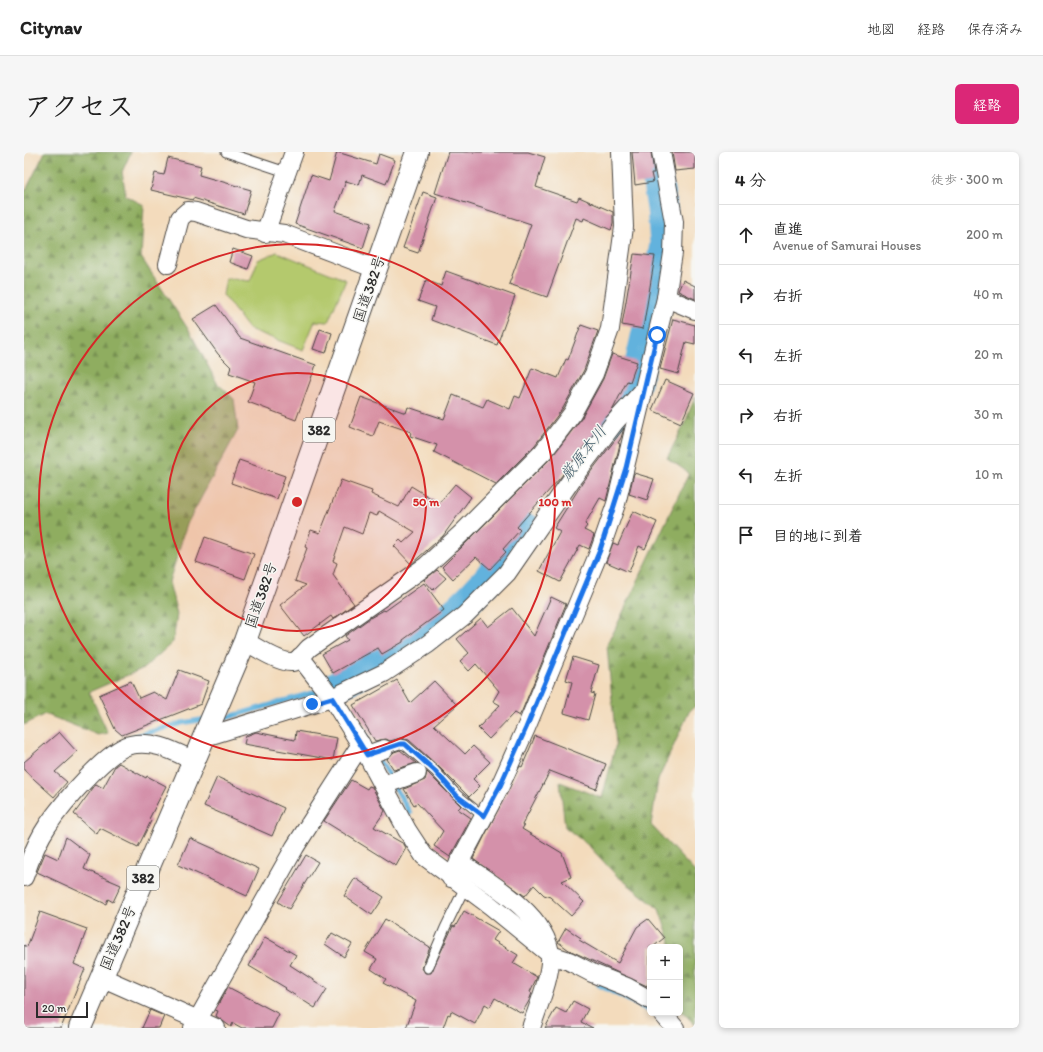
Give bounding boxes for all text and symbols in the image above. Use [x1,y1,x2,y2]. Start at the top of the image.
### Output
text: Citynav [20,16,82,39]
text: 地図 [867,21,895,38]
text: 経路 [917,21,945,38]
text: 保存済み [967,21,1023,38]
button: 経路 [955,84,1019,124]
text: アクセス [24,89,134,123]
text: 4 分 [735,170,766,190]
text: 徒歩 · 300 m [931,172,1003,187]
text: 直進 [773,220,803,238]
icon: ahead [735,224,757,246]
text: 200 m [966,227,1003,242]
text: Avenue of Samurai Houses [773,238,921,253]
street label: 国道382号 [349,253,389,325]
icon: right [735,284,757,306]
text: 右折 [773,287,803,305]
text: 40 m [973,287,1003,302]
route start [648,326,666,344]
icon: left [735,344,757,366]
text: 左折 [773,347,803,365]
text: 20 m [974,347,1003,362]
icon: right [735,404,757,426]
text: 右折 [773,407,803,425]
text: 30 m [974,407,1003,422]
road number: 382 [303,418,335,442]
water label: 厳原本川 [556,422,610,484]
icon: left [735,464,757,486]
text: 左折 [773,467,803,485]
text: 10 m [975,467,1003,482]
centre of rings [290,495,304,509]
text: 50 m [413,495,440,509]
text: 100 m [538,495,572,509]
icon: arrive [735,524,757,546]
text: 目的地に到着 [773,527,863,545]
street label: 国道382号 [241,559,281,631]
route end [303,695,321,713]
road number: 382 [127,866,159,890]
street label: 国道382号 [96,903,140,973]
map controls [647,944,683,1016]
button: + [647,944,683,980]
button: − [647,980,683,1016]
scale bar [36,1000,88,1019]
text: 20 m [42,1002,66,1015]

